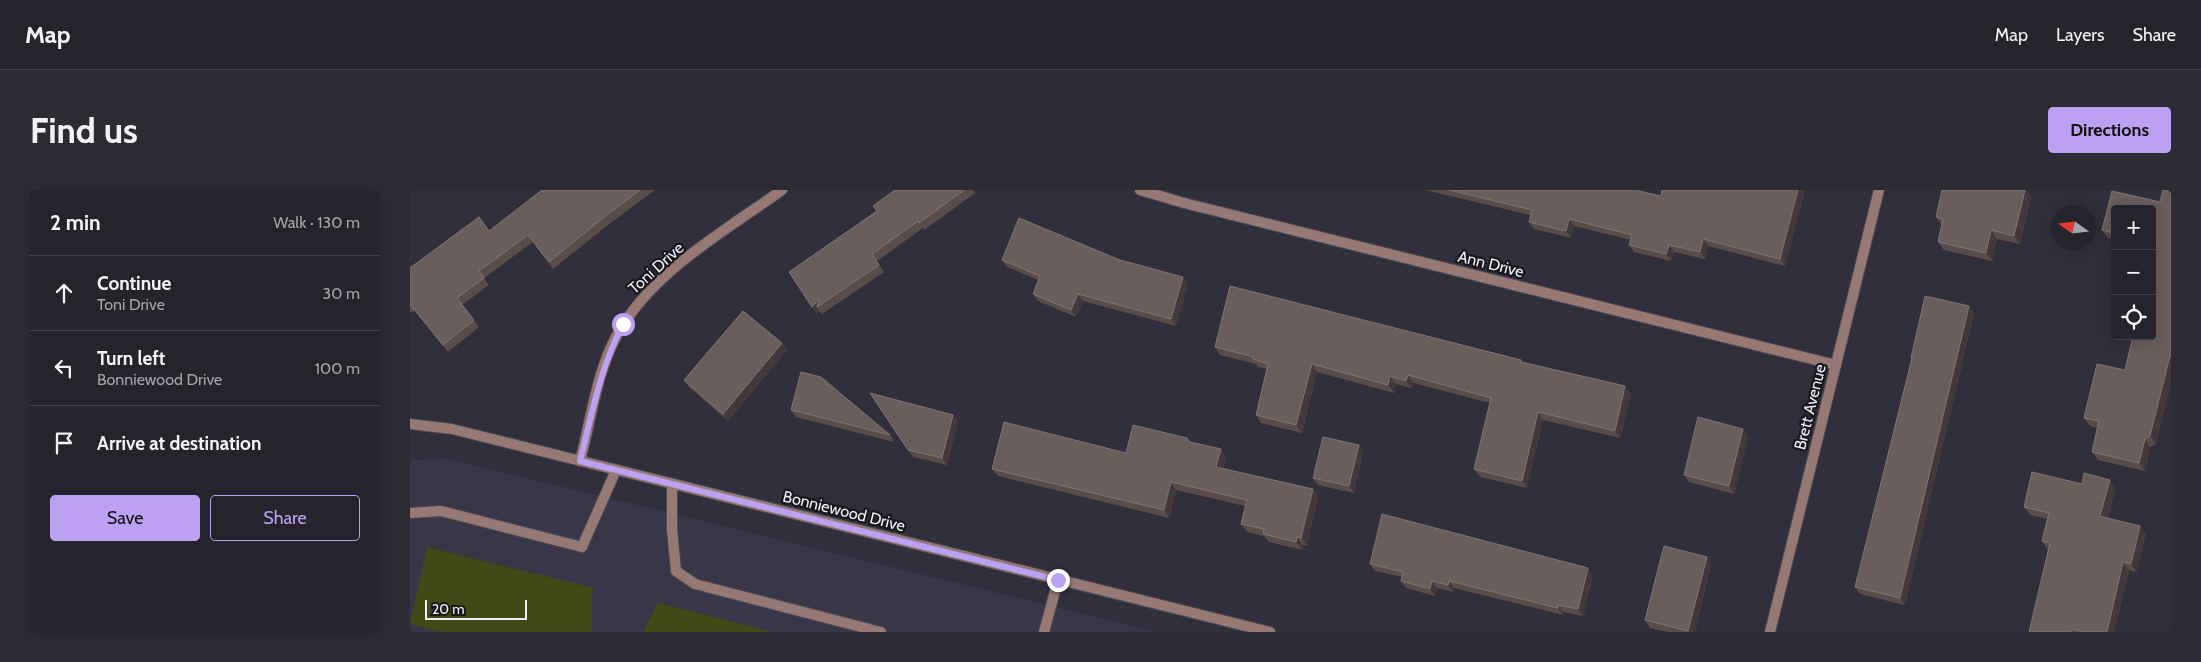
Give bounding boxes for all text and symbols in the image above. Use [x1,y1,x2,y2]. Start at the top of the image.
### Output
text: Map [25,20,71,49]
text: Map [1995,24,2028,46]
text: Layers [2056,24,2105,46]
text: Share [2133,24,2176,46]
button: Directions [2048,107,2171,153]
text: Find us [30,109,138,152]
north arrow [2051,205,2096,250]
map controls [2111,205,2156,340]
button: + [2111,205,2156,250]
text: 2 min [50,210,101,235]
text: Walk · 130 m [273,213,360,232]
street label: Toni Drive [624,238,688,298]
street label: Ann Drive [1456,247,1526,281]
button: − [2111,250,2156,295]
text: Continue [97,272,171,295]
icon: ahead [50,279,78,307]
text: 30 m [323,284,360,303]
text: Toni Drive [97,295,165,314]
button: locate [2111,295,2156,340]
route start [612,313,635,336]
text: Turn left [97,347,165,370]
icon: left [50,354,78,382]
text: 100 m [315,359,360,378]
street label: Brett Avenue [1790,362,1830,452]
text: Bonniewood Drive [97,370,222,389]
icon: arrive [50,429,78,457]
text: Arrive at destination [97,432,261,455]
street label: Bonniewood Drive [781,487,907,535]
button: Save [50,495,200,541]
button: Share [210,495,360,541]
route end [1047,569,1070,592]
scale bar [425,597,528,620]
text: 20 m [432,600,465,618]

